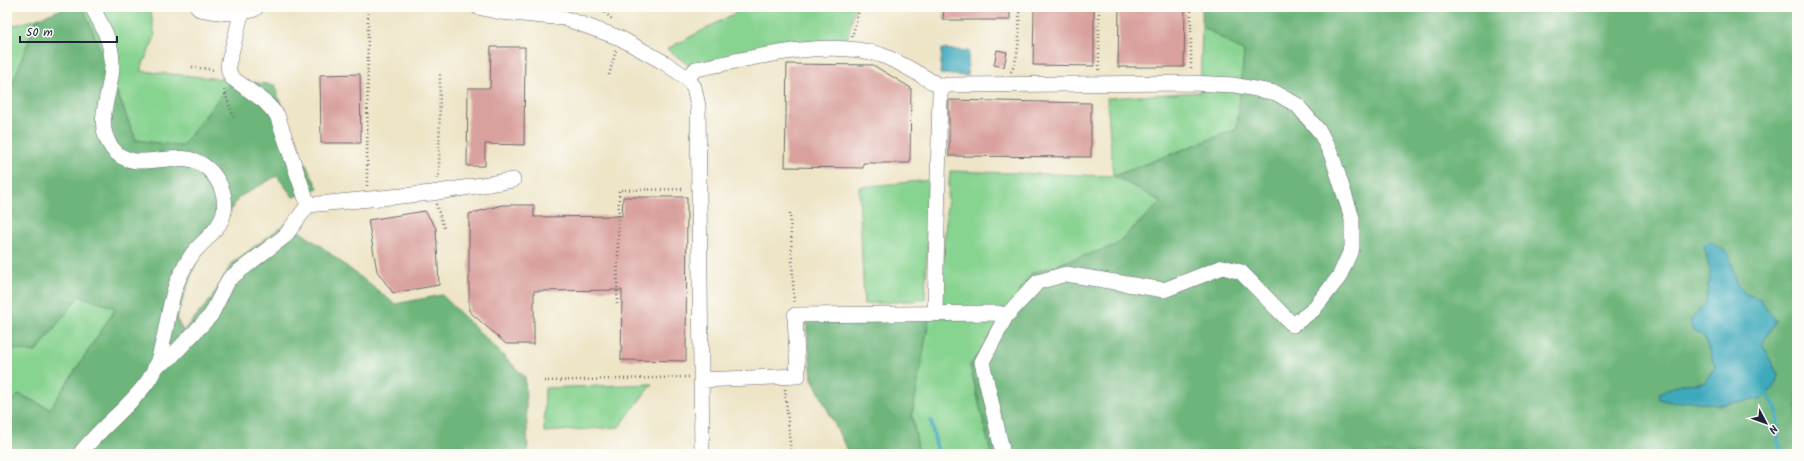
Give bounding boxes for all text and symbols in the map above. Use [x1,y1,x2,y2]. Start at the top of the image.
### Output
scale bar [20,18,117,44]
text: 50 m [26,23,53,42]
north arrow [1746,403,1786,443]
text: N [1764,420,1782,437]

